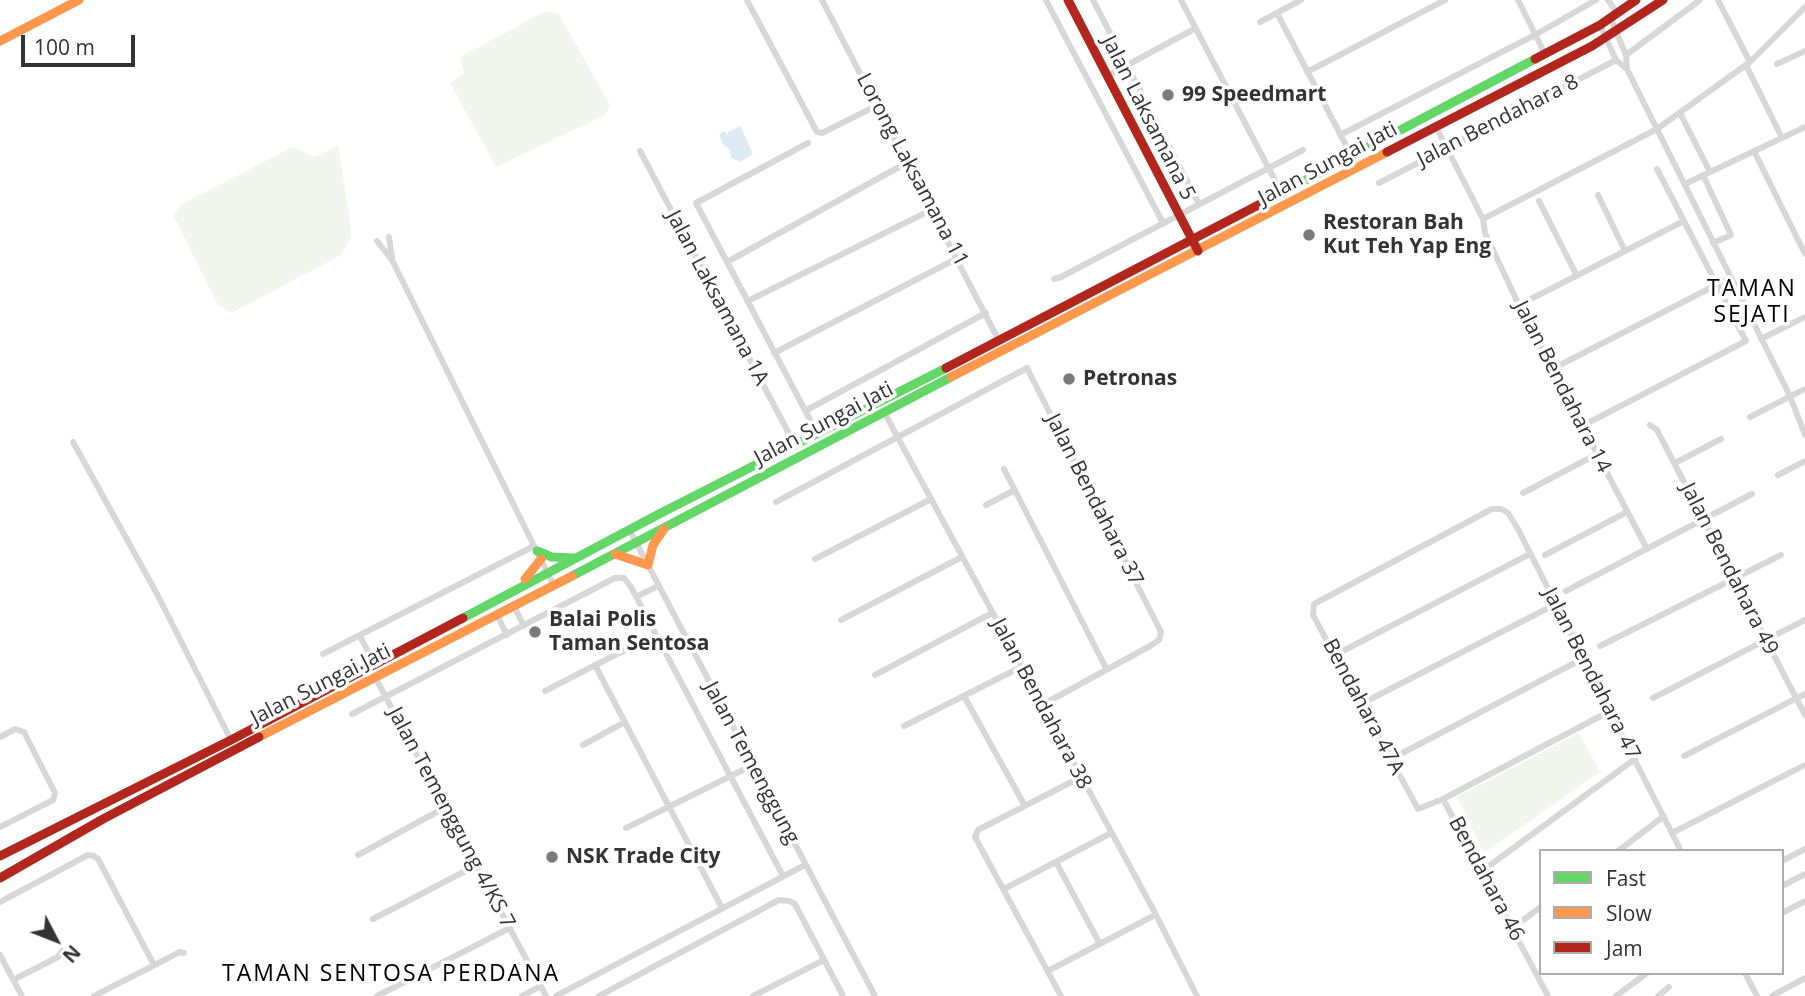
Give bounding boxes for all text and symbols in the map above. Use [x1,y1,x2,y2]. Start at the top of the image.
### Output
scale bar [24,21,138,65]
street label: Jalan Laksamana 5 [1096,32,1200,204]
text: 100 m [34,33,95,61]
street label: Lorong Laksamana 11 [850,69,974,271]
street label: Jalan Bendahara 8 [1413,69,1583,173]
place label: 99 Speedmart [1182,82,1326,108]
marker: 99 Speedmart [1160,87,1176,103]
street label: Jalan Sungai Jati [1254,117,1402,211]
street label: Jalan Laksamana 1A [660,206,774,390]
place label: Restoran Bah Kut Teh Yap Eng [1323,210,1491,260]
marker: Restoran Bah Kut Teh Yap Eng [1301,227,1317,243]
district label: TAMAN SEJATI [1708,275,1796,329]
street label: Jalan Bendahara 14 [1508,297,1616,477]
place label: Petronas [1083,366,1177,392]
marker: Petronas [1061,371,1077,387]
street label: Jalan Sungai Jati [750,377,898,471]
street label: Jalan Bendahara 37 [1040,410,1148,590]
street label: Jalan Bendahara 49 [1675,479,1783,659]
street label: Jalan Bendahara 47 [1537,584,1645,764]
place label: Balai Polis Taman Sentosa [549,607,709,657]
street label: Jalan Bendahara 38 [985,614,1097,794]
marker: Balai Polis Taman Sentosa [527,624,543,640]
street label: Bendahara 47A [1317,635,1409,779]
street label: Jalan Sungai Jati [247,639,395,731]
street label: Jalan Temenggung [698,678,804,848]
street label: Jalan Temenggung 4/KS 7 [382,703,520,933]
street label: Bendahara 46 [1443,813,1529,945]
place label: NSK Trade City [566,844,720,870]
marker: NSK Trade City [544,849,560,865]
legend [1539,849,1784,975]
text: Fast [1606,864,1646,892]
text: Slow [1606,899,1652,927]
north arrow [21,905,91,975]
text: Jam [1606,934,1643,962]
text: N [57,940,86,968]
district label: TAMAN SENTOSA PERDANA [225,960,557,988]

